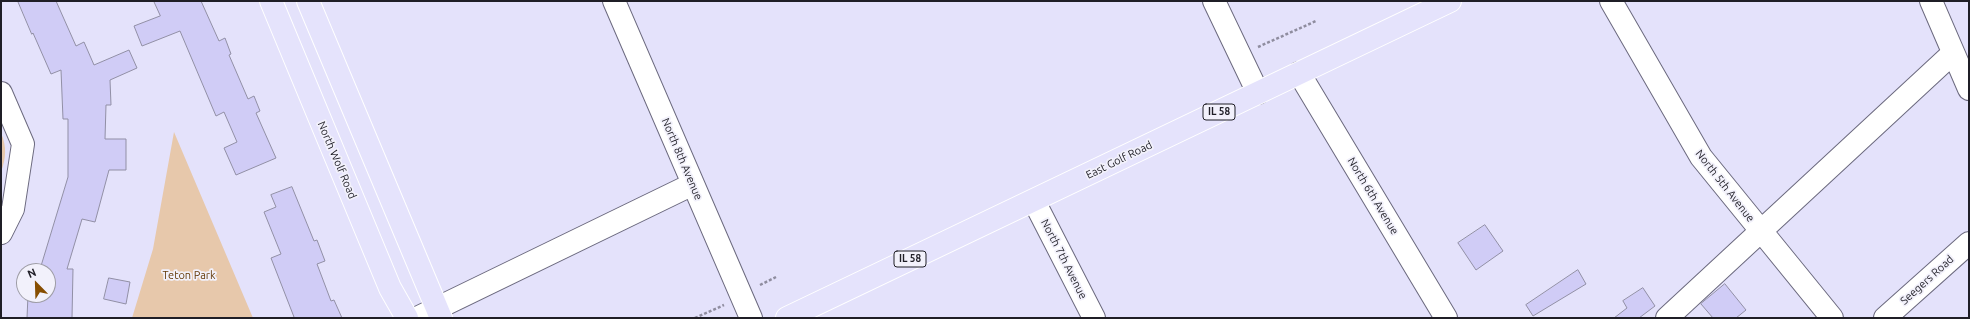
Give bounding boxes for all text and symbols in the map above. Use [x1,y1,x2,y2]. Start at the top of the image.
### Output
road number: IL 58 [1203,104,1235,120]
street label: North 8th Avenue [659,116,705,202]
street label: North Wolf Road [315,119,359,201]
street label: East Golf Road [1084,138,1154,182]
street label: North 5th Avenue [1693,147,1757,225]
street label: North 6th Avenue [1345,155,1401,237]
street label: North 7th Avenue [1038,217,1090,301]
road number: IL 58 [894,251,926,267]
street label: Seegers Road [1898,253,1956,307]
north arrow [16,263,56,303]
text: N [26,266,38,280]
park label: Teton Park [162,268,216,282]

